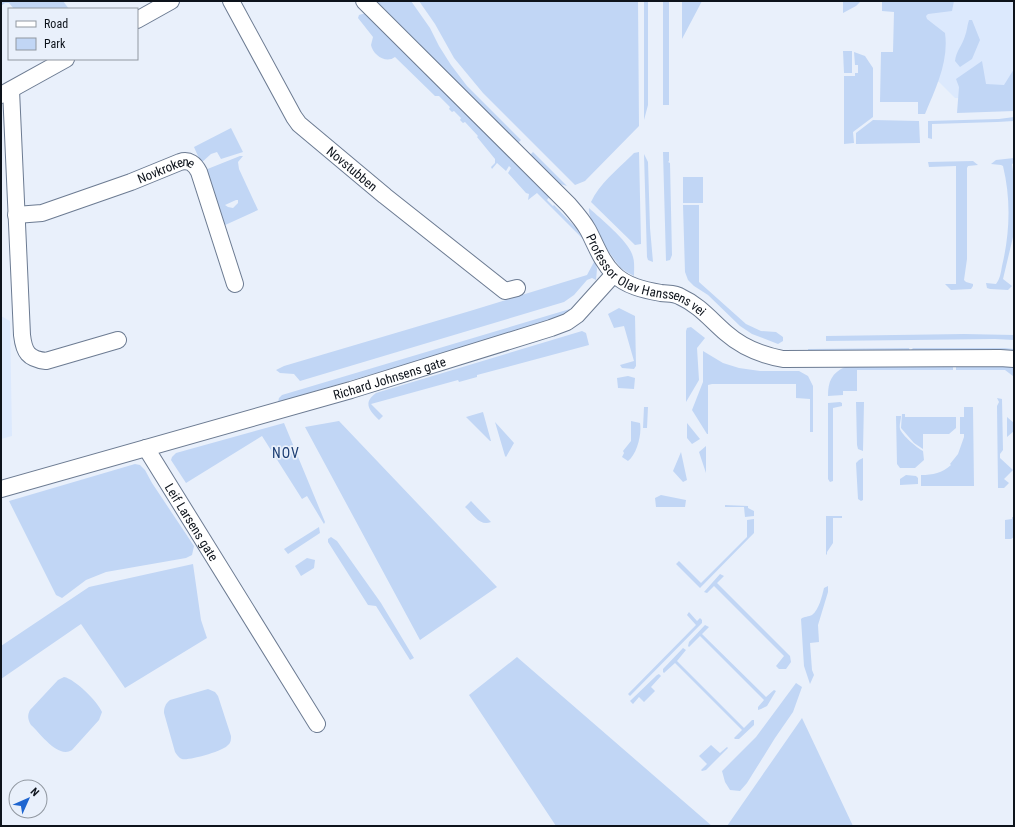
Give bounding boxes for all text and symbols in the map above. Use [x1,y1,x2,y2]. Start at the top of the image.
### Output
legend [8,8,138,60]
text: Road [44,17,68,31]
text: Park [44,37,66,51]
street label: Novstubben [324,143,381,194]
street label: Novkrokene [135,153,198,186]
street label: Professor Olav Hanssens vei [584,231,709,319]
street label: Richard Johnsens gate [331,354,448,402]
district label: NOV [272,445,300,461]
street label: Leif Larsens gate [162,480,222,564]
north arrow [8,779,48,819]
text: N [28,785,42,799]

